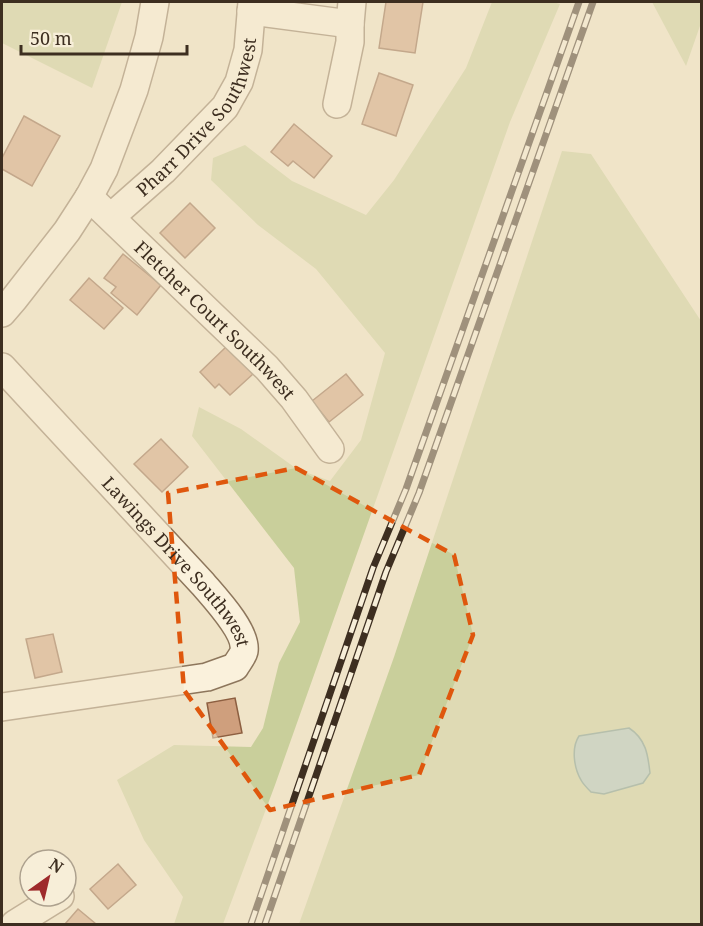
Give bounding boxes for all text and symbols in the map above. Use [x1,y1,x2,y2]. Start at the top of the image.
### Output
scale bar [21,18,188,56]
text: 50 m [30,26,72,50]
street label: Pharr Drive Southwest [131,37,261,201]
street label: Fletcher Court Southwest [129,235,301,404]
street label: Lawings Drive Southwest [97,471,256,649]
north arrow [18,848,78,908]
text: N [45,853,68,878]

